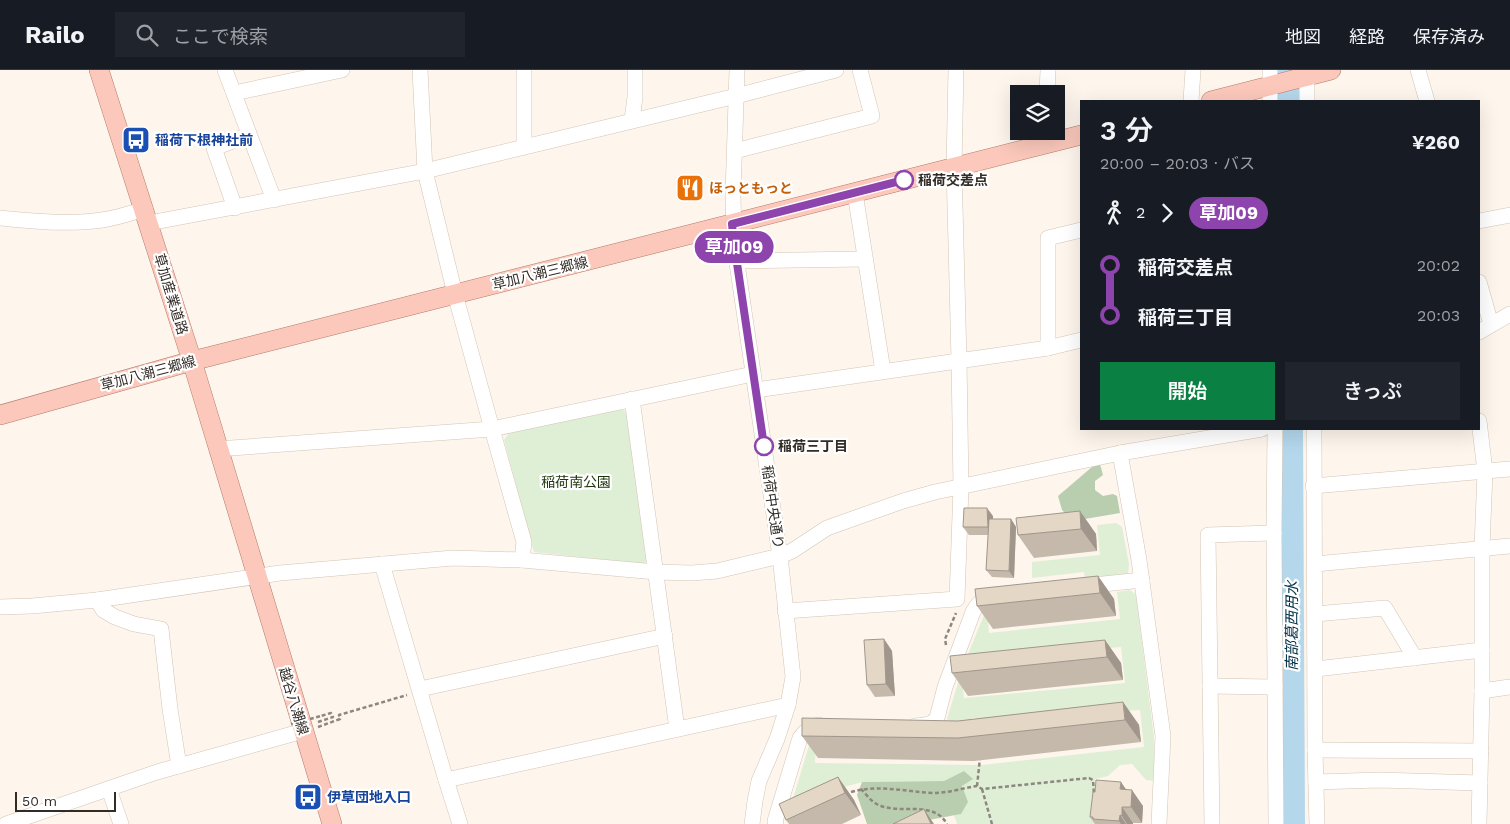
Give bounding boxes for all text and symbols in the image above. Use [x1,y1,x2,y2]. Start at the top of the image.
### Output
search box [115,12,465,57]
text: Railo [25,21,85,49]
icon: search [133,21,161,49]
text: ここで検索 [173,25,268,48]
text: 地図 [1285,26,1321,47]
text: 経路 [1349,26,1385,47]
text: 保存済み [1413,26,1485,47]
map controls [1010,85,1065,140]
button: layers [1010,85,1065,140]
text: 3 分 [1100,114,1153,147]
bus stop icon: 稲荷下根神社前 [121,125,151,155]
text: ¥260 [1412,131,1460,154]
place label: 稲荷下根神社前 [155,132,253,148]
text: 20:00 – 20:03 · バス [1100,154,1255,173]
marker: 稲荷交差点 [894,170,914,190]
place label: 稲荷交差点 [918,172,988,188]
restaurant icon: ほっともっと [675,173,705,203]
place label: ほっともっと [709,180,793,196]
icon: walk [1100,199,1128,227]
icon: forward [1153,199,1181,227]
text: 草加09 [1199,202,1258,223]
text: 2 [1136,203,1145,222]
line badge: 草加09 [699,231,769,263]
text: 草加09 [705,236,763,257]
street label: 草加産業道路 [151,251,191,337]
street label: 草加八潮三郷線 [491,253,589,293]
text: 稲荷交差点 [1138,256,1233,279]
text: 20:02 [1417,256,1460,275]
text: 稲荷三丁目 [1138,306,1233,329]
text: 20:03 [1417,306,1460,325]
street label: 草加八潮三郷線 [99,353,197,393]
button: 開始 [1100,362,1275,420]
button: きっぷ [1285,362,1460,420]
marker: 稲荷三丁目 [754,436,774,456]
place label: 稲荷三丁目 [778,438,848,454]
street label: 稲荷中央通り [759,464,787,550]
park label: 稲荷南公園 [541,474,611,490]
water label: 南部葛西用水 [1283,579,1301,671]
street label: 越谷八潮線 [276,665,312,737]
bus stop icon: 伊草団地入口 [293,782,323,812]
scale bar [15,789,116,812]
place label: 伊草団地入口 [327,789,411,805]
text: 50 m [22,793,57,809]

